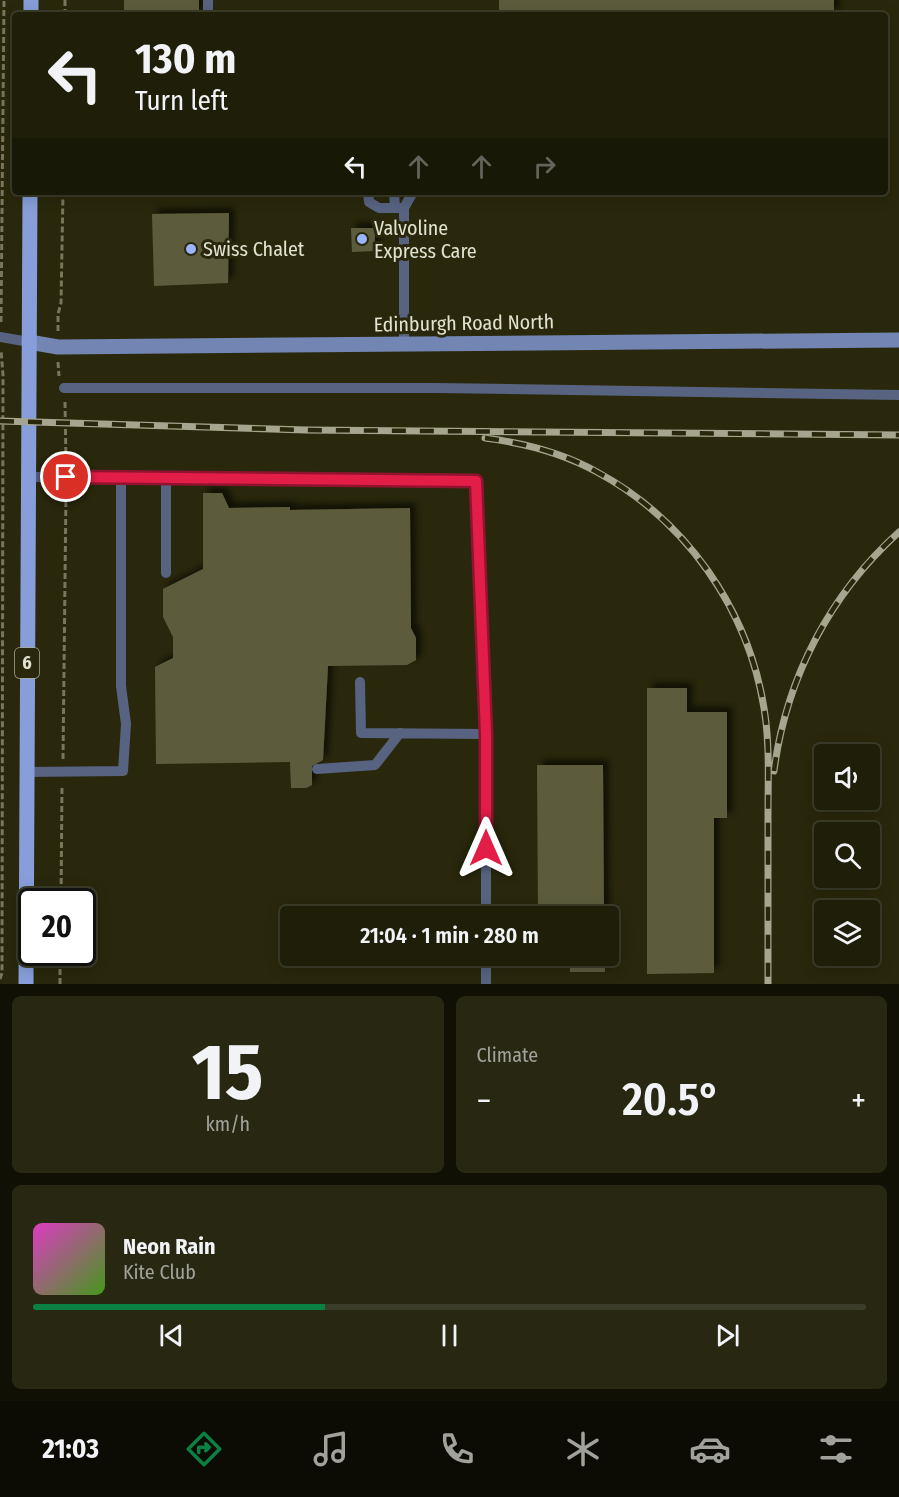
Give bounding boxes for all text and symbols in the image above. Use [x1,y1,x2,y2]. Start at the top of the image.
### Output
text: 130 m [135,34,236,84]
icon: left [36,36,114,114]
text: Turn left [135,85,228,117]
icon: left [339,150,372,183]
icon: ahead [402,150,435,183]
icon: ahead [465,150,498,183]
icon: right [528,150,561,183]
place label: Valvoline Express Care [374,216,477,263]
marker: Valvoline Express Care [355,232,369,246]
place label: Swiss Chalet [203,237,305,261]
marker: Swiss Chalet [184,242,198,256]
street label: Edinburgh Road North [373,309,555,337]
pin [40,451,91,502]
icon: arrive [49,460,82,493]
road number: 6 [15,648,39,678]
map controls [814,744,880,966]
button: sound [814,744,880,810]
position arrow [454,816,518,880]
button: search [814,822,880,888]
speed limit sign: 20 [18,888,96,966]
button: layers [814,900,880,966]
text: 21:04 · 1 min · 280 m [360,922,539,949]
text: 15 [192,1026,263,1120]
text: Climate [477,1043,538,1067]
text: 20.5° [622,1073,720,1127]
text: − [477,1081,491,1121]
text: + [851,1081,866,1121]
text: km/h [205,1112,250,1136]
text: Neon Rain [123,1233,216,1260]
text: Kite Club [123,1260,196,1284]
icon: previous [155,1319,188,1352]
icon: pause [433,1319,466,1352]
icon: next [711,1319,744,1352]
icon: directions [183,1428,225,1470]
icon: music [310,1428,352,1470]
icon: phone [436,1428,478,1470]
icon: climate [562,1428,604,1470]
icon: car [689,1428,731,1470]
icon: filters [815,1428,857,1470]
text: 21:03 [42,1433,99,1465]

